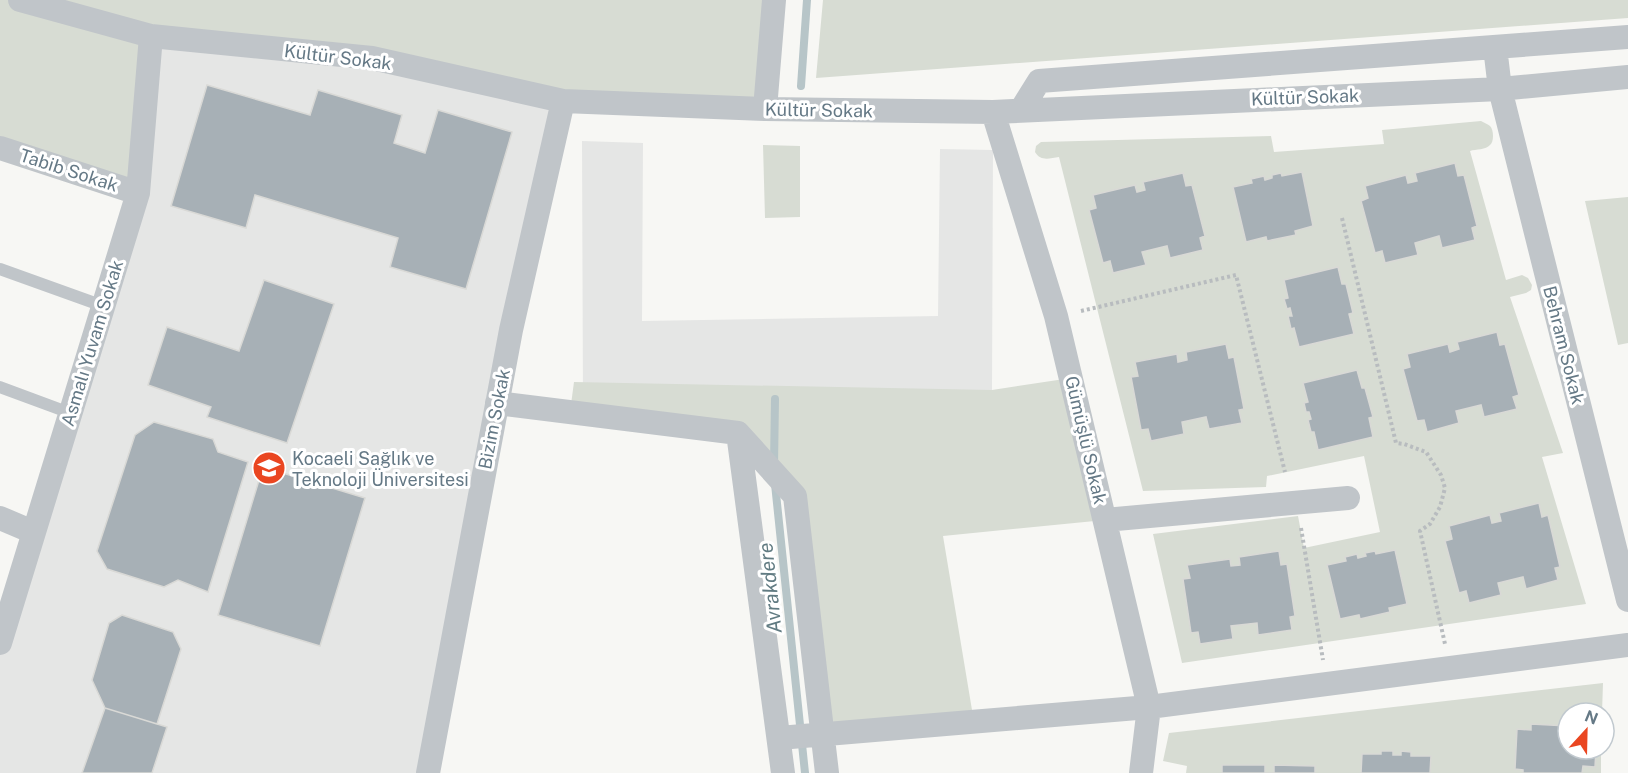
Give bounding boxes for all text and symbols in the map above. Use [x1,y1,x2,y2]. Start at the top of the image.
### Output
street label: Kültür Sokak [283,40,393,74]
street label: Kültür Sokak [1251,85,1359,109]
street label: Kültür Sokak [765,99,873,121]
street label: Tabib Sokak [17,144,121,196]
street label: Asmalı Yuvam Sokak [57,257,127,429]
street label: Behram Sokak [1539,284,1589,406]
street label: Bizim Sokak [474,367,514,471]
street label: Gümüşlü Sokak [1061,374,1111,506]
place label: Kocaeli Sağlık ve Teknoloji Üniversitesi [292,448,469,490]
school or university icon: Kocaeli Sağlık ve Teknoloji Üniversitesi [251,450,287,486]
water label: Avrakdere [753,541,787,634]
north arrow [1556,701,1616,761]
text: N [1582,706,1601,729]

